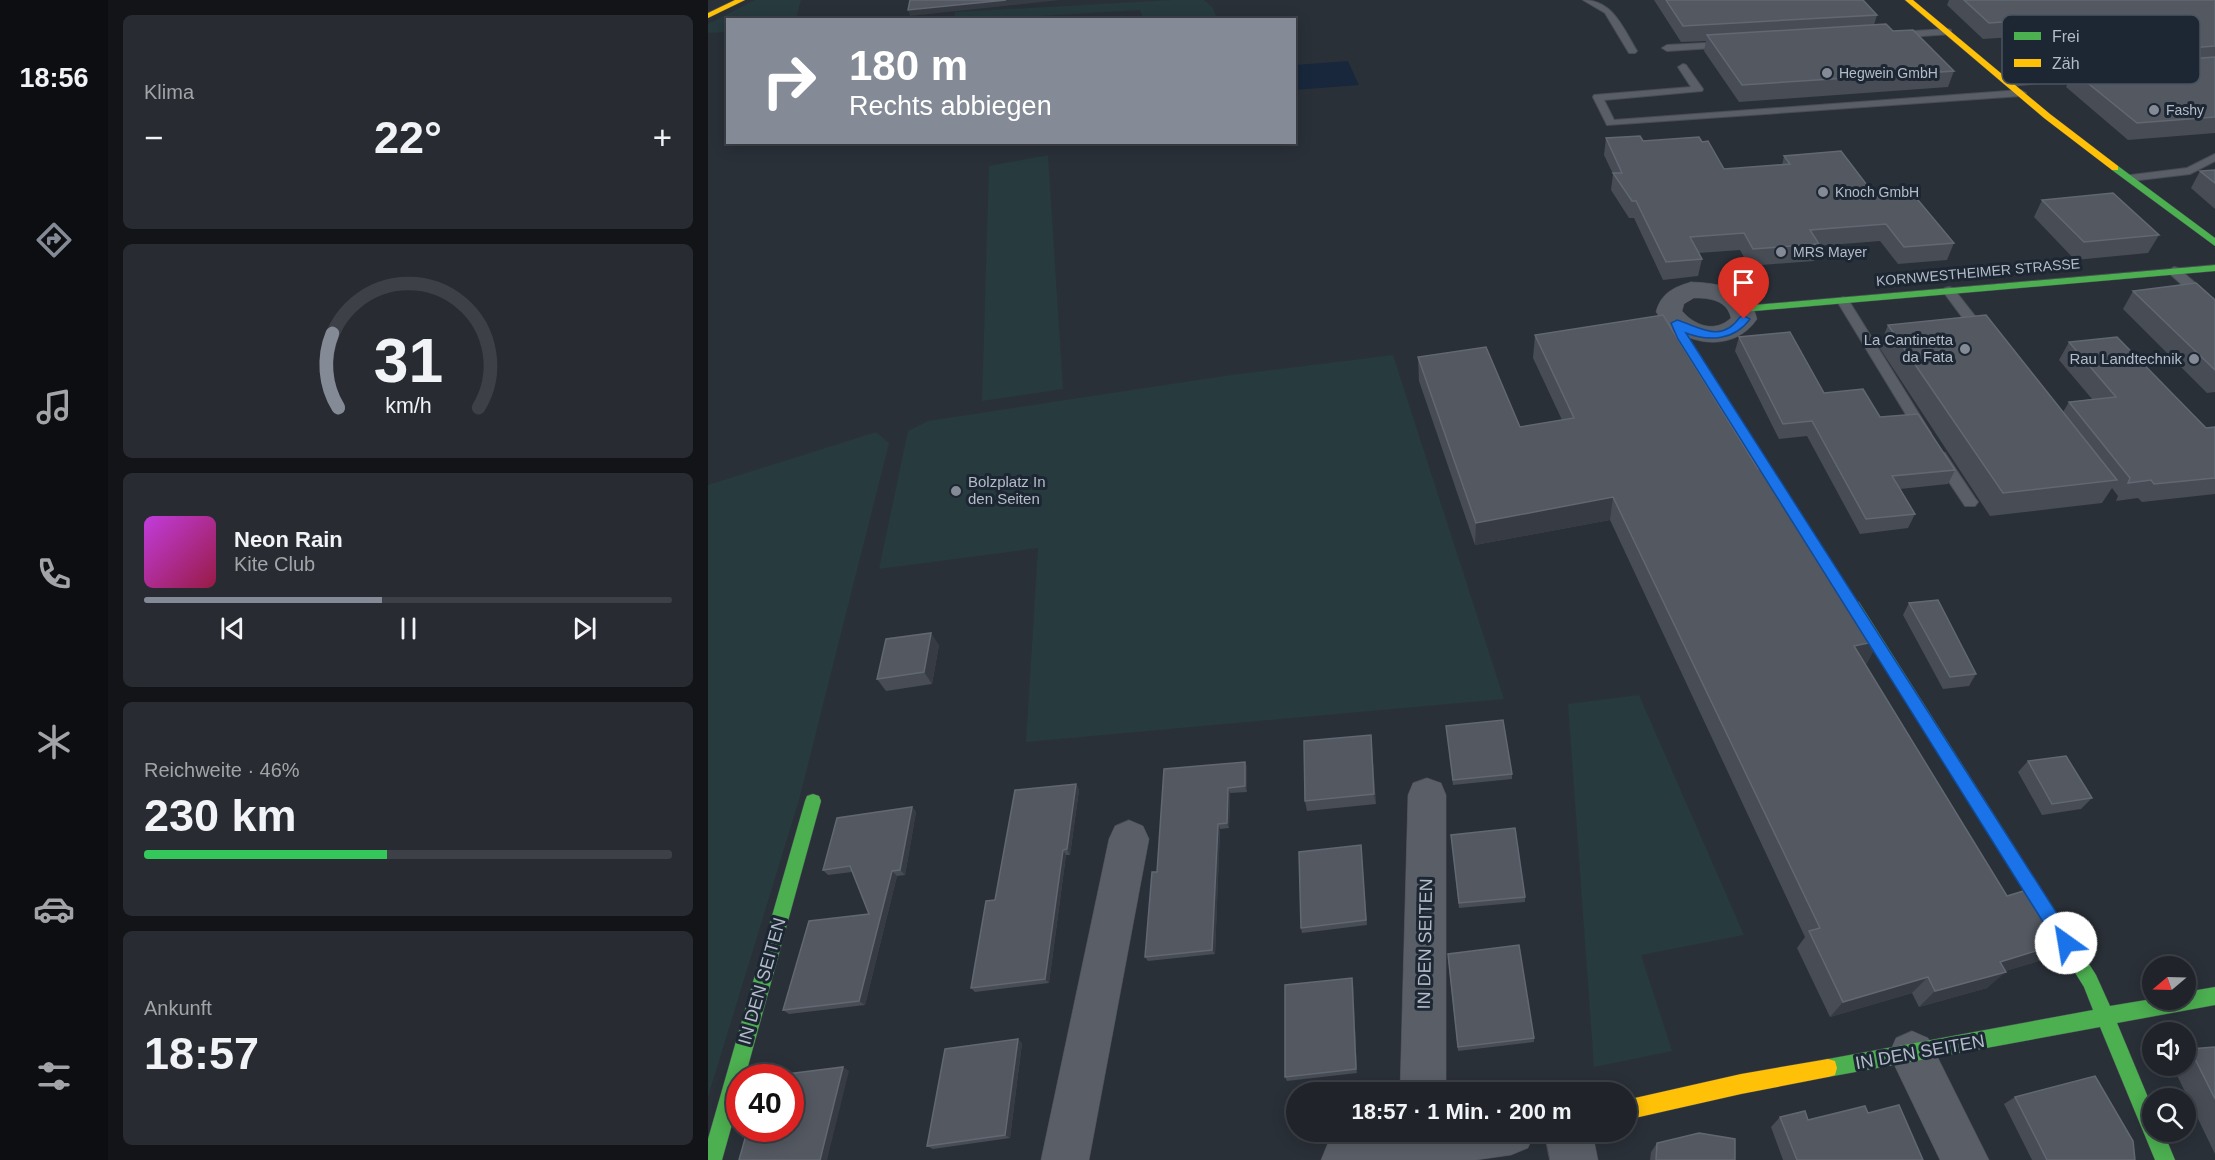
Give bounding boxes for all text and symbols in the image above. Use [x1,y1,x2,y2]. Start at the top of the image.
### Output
legend [2002,15,2200,84]
text: Frei [2052,28,2080,45]
icon: right [750,42,828,120]
text: 180 m [849,42,968,89]
text: Zäh [2052,55,2080,72]
text: 18:56 [19,63,89,93]
place label: Hegwein GmbH [1839,65,1938,81]
marker: Hegwein GmbH [1820,66,1834,80]
text: Klima [144,81,194,103]
text: Rechts abbiegen [849,91,1052,121]
place label: Fashy [2166,102,2204,118]
marker: Fashy [2147,103,2161,117]
text: 22° [374,112,442,163]
text: − [144,119,163,156]
text: + [653,119,672,156]
place label: Knoch GmbH [1835,184,1919,200]
marker: Knoch GmbH [1816,185,1830,199]
icon: directions [33,219,75,261]
place label: MRS Mayer [1793,244,1867,260]
marker: MRS Mayer [1774,245,1788,259]
street label: KORNWESTHEIMER STRASSE [1875,255,2081,289]
pin [1718,257,1769,319]
icon: arrive [1727,266,1760,299]
text: 31 [373,326,443,395]
place label: La Cantinetta da Fata [1864,331,1954,365]
marker: La Cantinetta da Fata [1958,342,1972,356]
place label: Rau Landtechnik [2069,350,2182,367]
marker: Rau Landtechnik [2187,352,2201,366]
icon: music [33,386,75,428]
text: km/h [385,394,431,418]
place label: Bolzplatz In den Seiten [968,473,1046,507]
marker: Bolzplatz In den Seiten [949,484,963,498]
text: Neon Rain [234,527,343,552]
icon: phone [33,553,75,595]
text: Kite Club [234,553,315,575]
icon: previous [216,612,249,645]
icon: pause [392,612,425,645]
icon: next [568,612,601,645]
icon: climate [33,721,75,763]
text: Reichweite · 46% [144,759,300,781]
text: 230 km [144,790,297,841]
street label: IN DEN SEITEN [1414,878,1436,1010]
icon: car [33,888,75,930]
position arrow [2034,911,2098,975]
street label: IN DEN SEITEN [734,915,790,1047]
north arrow [2142,956,2196,1010]
map controls [2142,956,2196,1142]
text: Ankunft [144,997,212,1019]
button: sound [2142,1022,2196,1076]
text: 18:57 [144,1028,259,1079]
street label: IN DEN SEITEN [1854,1031,1986,1073]
icon: filters [33,1055,75,1097]
speed limit sign: 40 [726,1064,804,1142]
button: search [2142,1088,2196,1142]
text: 18:57 · 1 Min. · 200 m [1351,1099,1572,1124]

